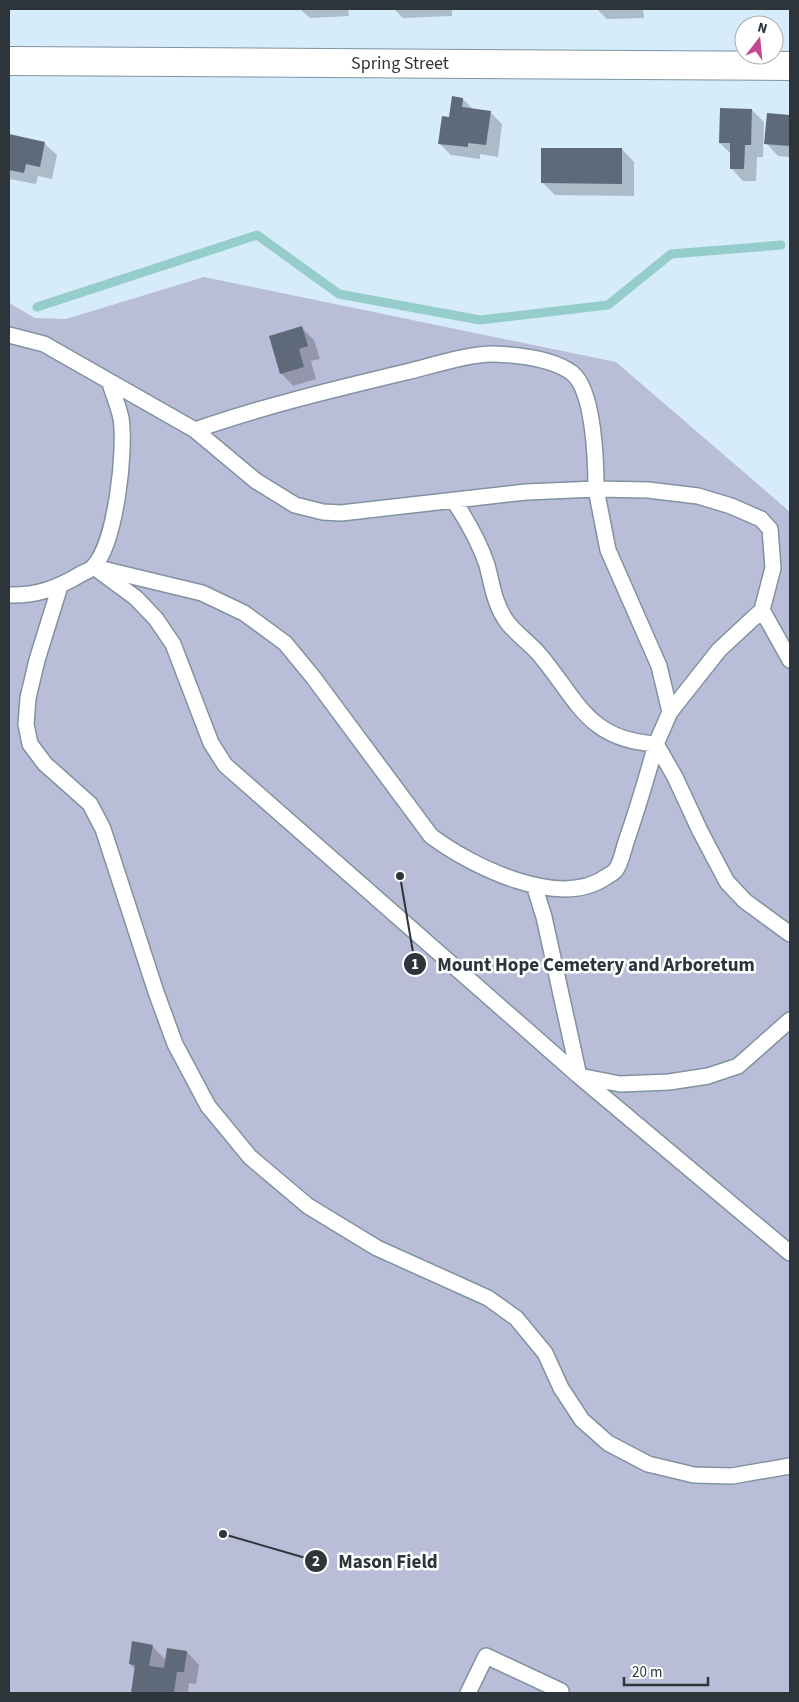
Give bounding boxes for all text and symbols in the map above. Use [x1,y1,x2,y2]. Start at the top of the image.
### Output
north arrow [734,15,784,65]
text: N [755,18,770,39]
street label: Spring Street [351,51,449,76]
callout: Mount Hope Cemetery and Arboretum [403,947,765,981]
text: Mount Hope Cemetery and Arboretum [437,952,755,979]
text: 1 [411,954,419,975]
callout: Mason Field [303,1544,448,1578]
text: Mason Field [338,1549,438,1576]
text: 2 [312,1551,320,1572]
scale bar [624,1654,708,1686]
text: 20 m [632,1662,662,1683]

